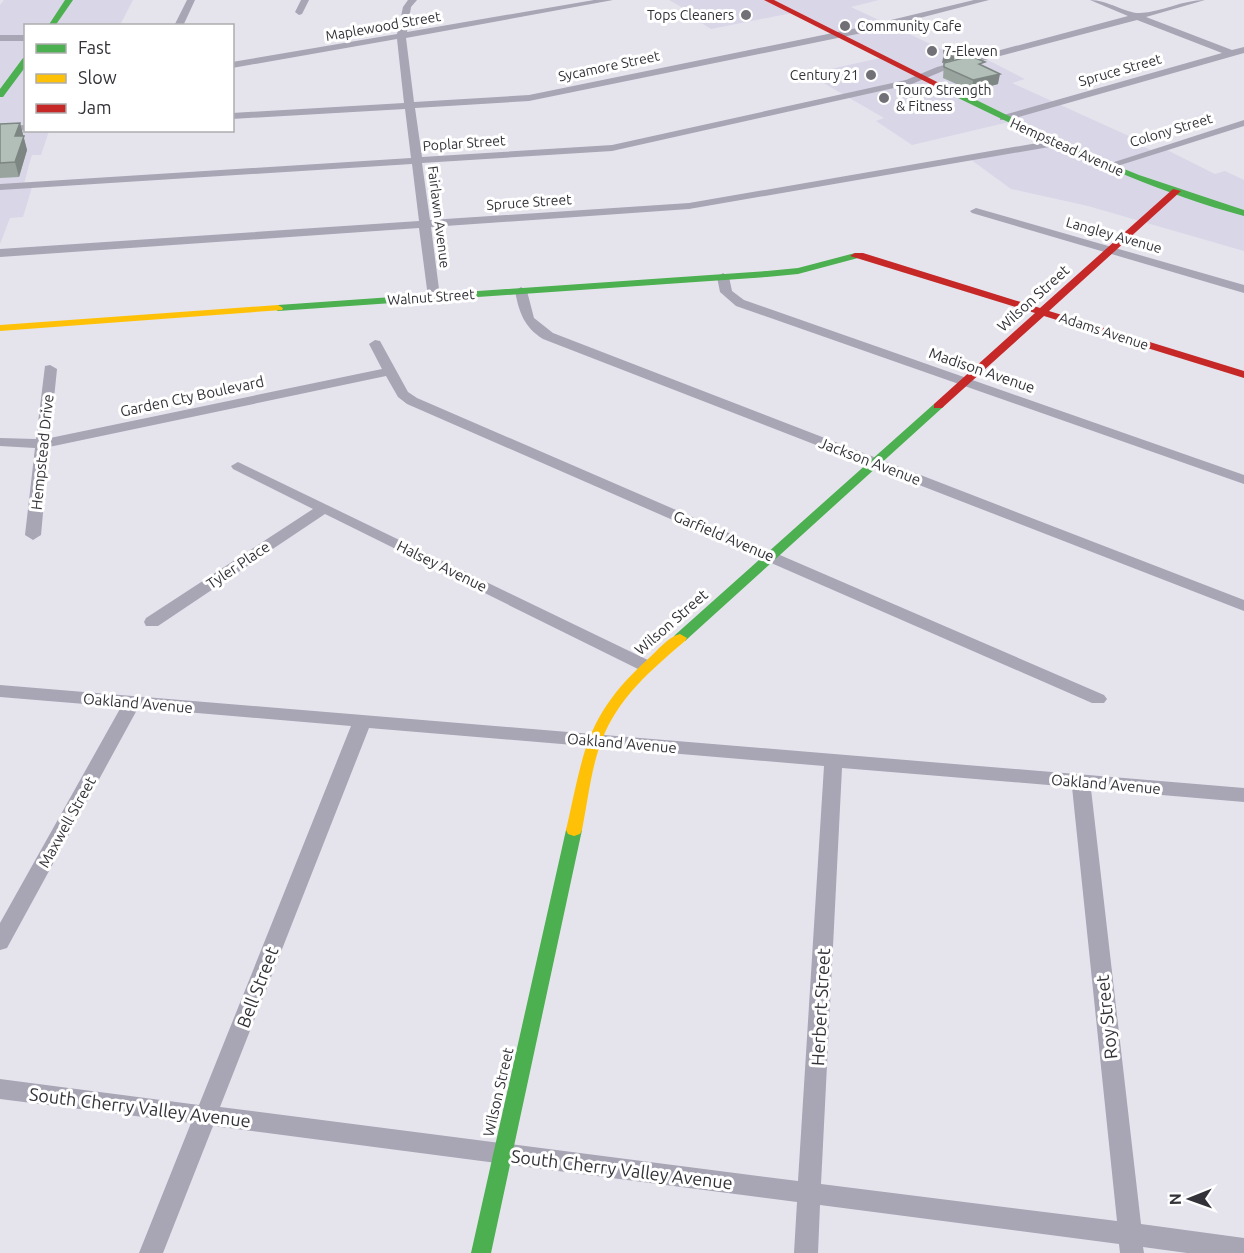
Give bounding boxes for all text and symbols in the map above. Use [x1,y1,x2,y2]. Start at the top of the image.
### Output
place label: Tops Cleaners [647,7,734,23]
street label: Maplewood Street [324,8,442,44]
marker: Tops Cleaners [739,8,753,22]
place label: Community Cafe [857,18,962,34]
marker: Community Cafe [838,19,852,33]
legend [24,24,234,132]
text: Fast [78,37,111,57]
place label: 7-Eleven [944,43,998,59]
marker: 7-Eleven [925,44,939,58]
street label: Sycamore Street [557,47,662,85]
street label: Spruce Street [1077,50,1164,89]
text: Slow [78,67,117,87]
place label: Century 21 [790,67,859,83]
marker: Century 21 [864,68,878,82]
place label: Touro Strength & Fitness [896,82,991,114]
marker: Touro Strength & Fitness [877,91,891,105]
text: Jam [78,97,112,117]
street label: Colony Street [1128,110,1215,150]
street label: Hempstead Avenue [1008,115,1126,179]
street label: Poplar Street [422,132,506,154]
street label: Fairlawn Avenue [425,165,453,269]
street label: Spruce Street [486,191,573,213]
street label: Langley Avenue [1064,214,1164,256]
street label: Wilson Street [994,261,1073,335]
street label: Walnut Street [387,286,476,308]
street label: Adams Avenue [1057,309,1151,353]
street label: Madison Avenue [927,344,1037,396]
street label: Garden Cty Boulevard [118,372,266,420]
street label: Hempstead Drive [27,393,57,511]
street label: Jackson Avenue [817,434,923,488]
street label: Garfield Avenue [671,507,777,565]
street label: Halsey Avenue [394,537,490,595]
street label: Tyler Place [203,538,273,592]
street label: Wilson Street [631,586,711,658]
street label: Oakland Avenue [83,690,193,716]
street label: Oakland Avenue [567,730,677,756]
street label: Oakland Avenue [1051,771,1161,797]
street label: Maxwell Street [35,773,99,870]
street label: Bell Street [232,944,282,1030]
street label: Herbert Street [807,948,833,1066]
street label: Roy Street [1092,974,1120,1060]
street label: Wilson Street [479,1046,517,1138]
street label: South Cherry Valley Avenue [28,1083,252,1131]
street label: South Cherry Valley Avenue [510,1145,734,1193]
north arrow [1160,1169,1220,1229]
text: N [1166,1193,1184,1205]

